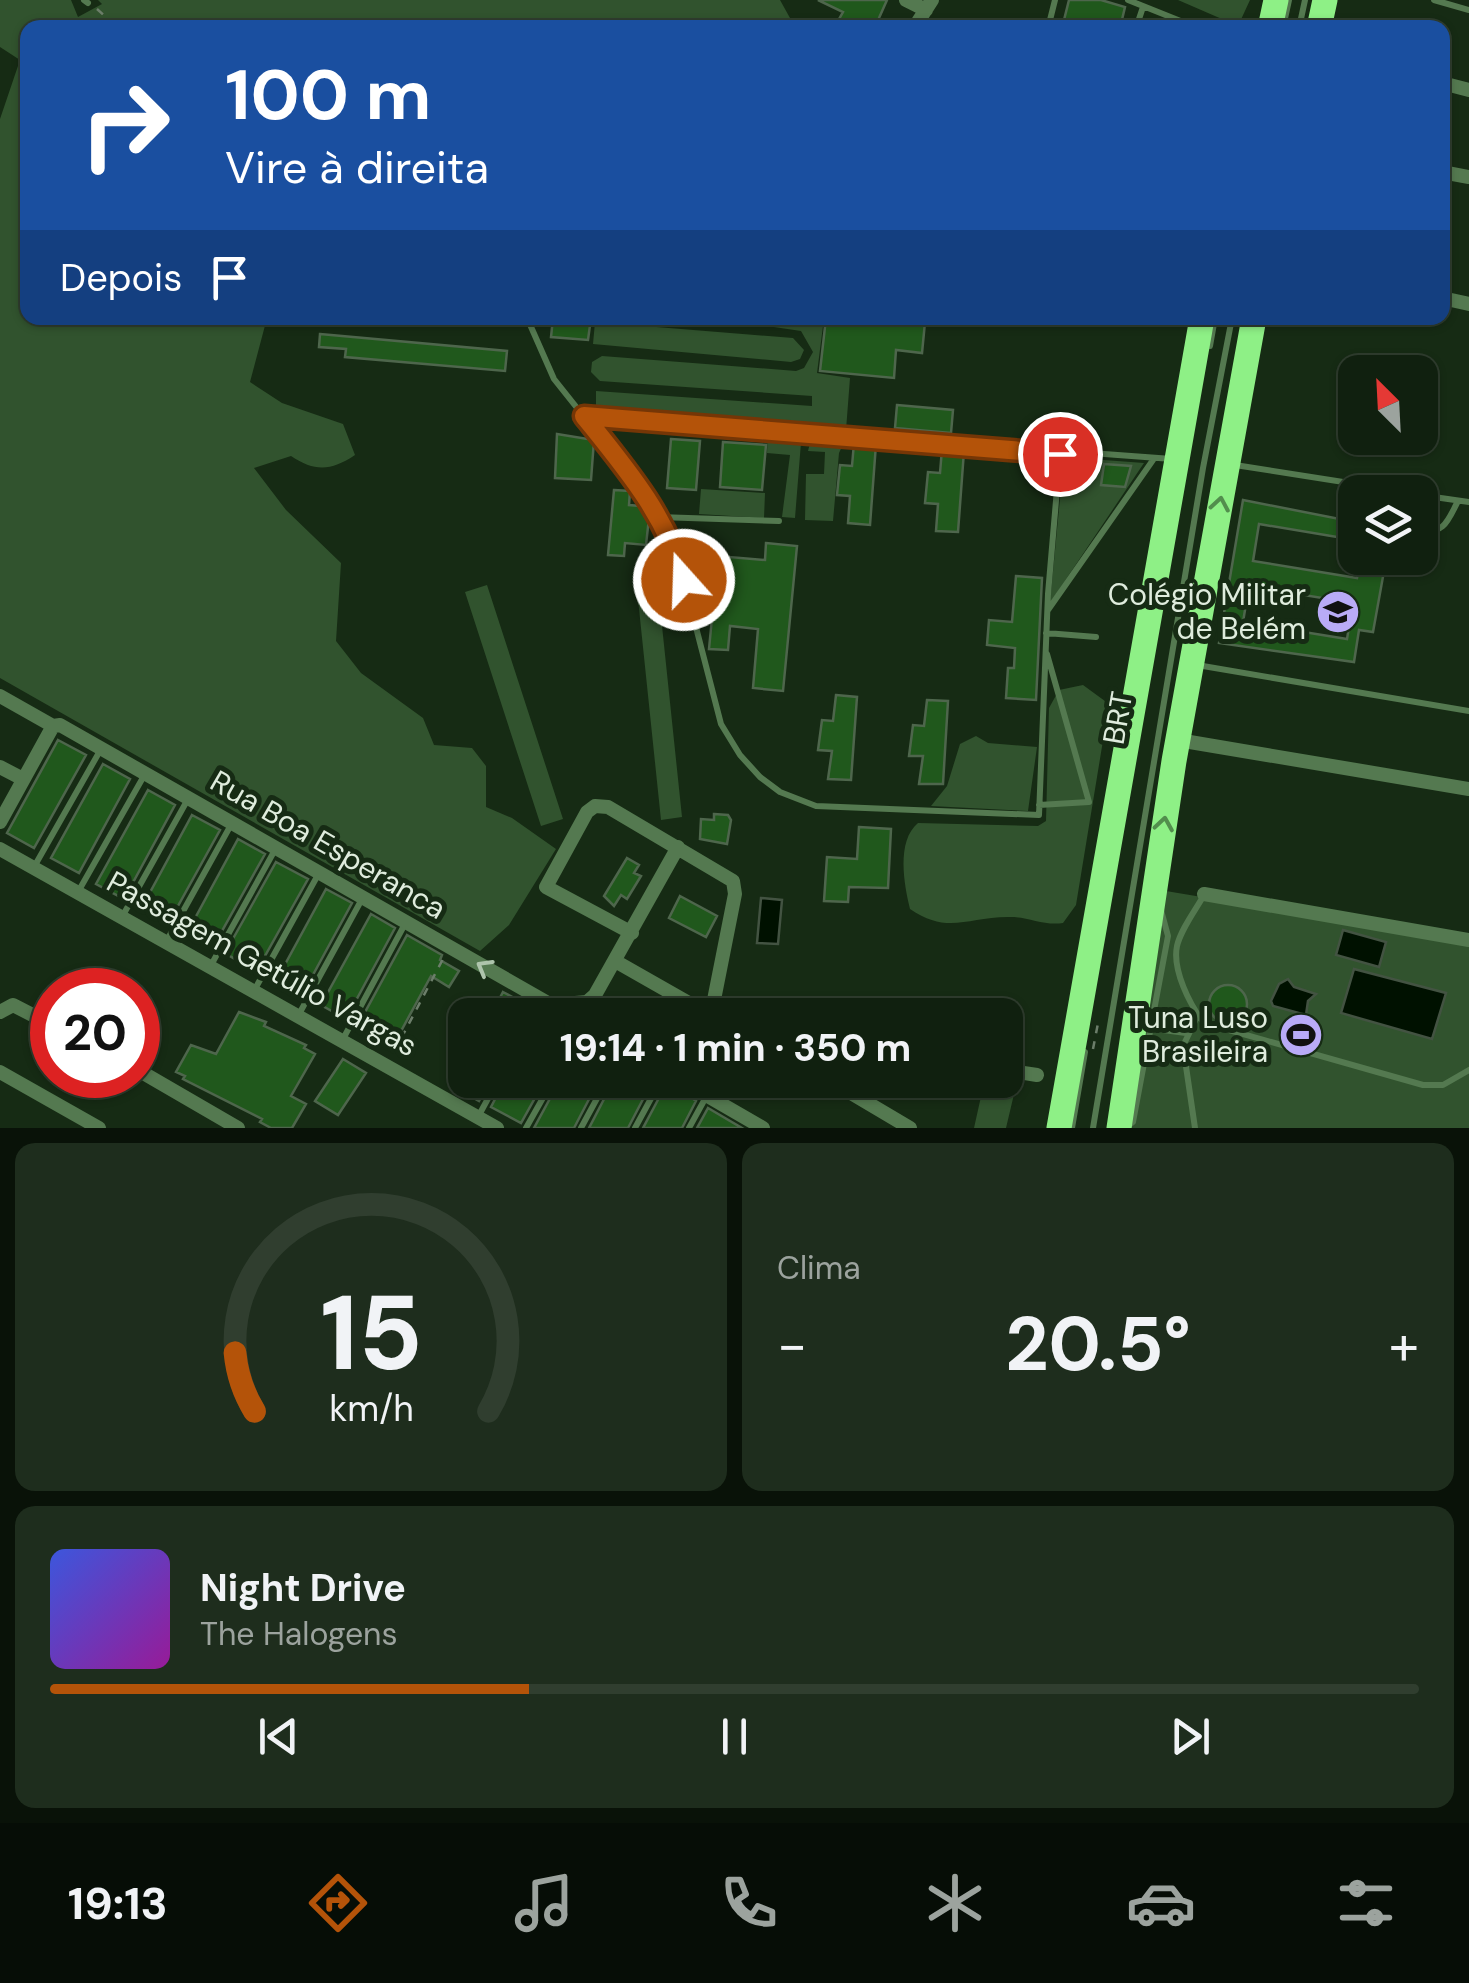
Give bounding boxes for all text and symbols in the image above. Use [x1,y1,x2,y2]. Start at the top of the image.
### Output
text: 100 m [225,50,431,141]
icon: right [60,60,190,190]
text: Vire à direita [225,138,489,197]
icon: arrive [202,250,257,305]
text: Depois [60,253,182,303]
north arrow [1338,355,1438,455]
map controls [1338,355,1438,575]
pin [1018,412,1103,497]
icon: arrive [1033,427,1088,482]
button: layers [1338,475,1438,575]
one-way arrow [1209,495,1230,512]
position arrow [632,528,736,632]
place label: Colégio Militar de Belém [1108,575,1306,648]
school or university icon: Colégio Militar de Belém [1315,589,1361,635]
street label: BRT [1094,689,1141,747]
street label: Rua Boa Esperanca [204,761,453,928]
one-way arrow [1153,816,1174,832]
street label: Passagem Getúlio Vargas [100,862,424,1065]
one-way arrow [477,959,495,979]
speed limit sign: 20 [30,968,160,1098]
place label: Tuna Luso Brasileira [1128,998,1268,1071]
sports icon: Tuna Luso Brasileira [1278,1012,1324,1058]
text: 19:14 · 1 min · 350 m [560,1023,911,1073]
text: Clima [777,1247,861,1289]
text: 15 [320,1266,422,1401]
text: 20.5° [1005,1296,1191,1393]
text: − [777,1309,807,1381]
text: + [1389,1309,1419,1381]
text: km/h [329,1386,413,1432]
text: Night Drive [200,1563,406,1613]
text: The Halogens [200,1613,398,1655]
icon: previous [251,1709,306,1764]
icon: pause [707,1709,762,1764]
icon: next [1163,1709,1218,1764]
icon: directions [303,1868,373,1938]
icon: music [509,1868,579,1938]
icon: phone [714,1868,784,1938]
icon: climate [920,1868,990,1938]
icon: car [1126,1868,1196,1938]
icon: filters [1331,1868,1401,1938]
text: 19:13 [68,1874,168,1933]

